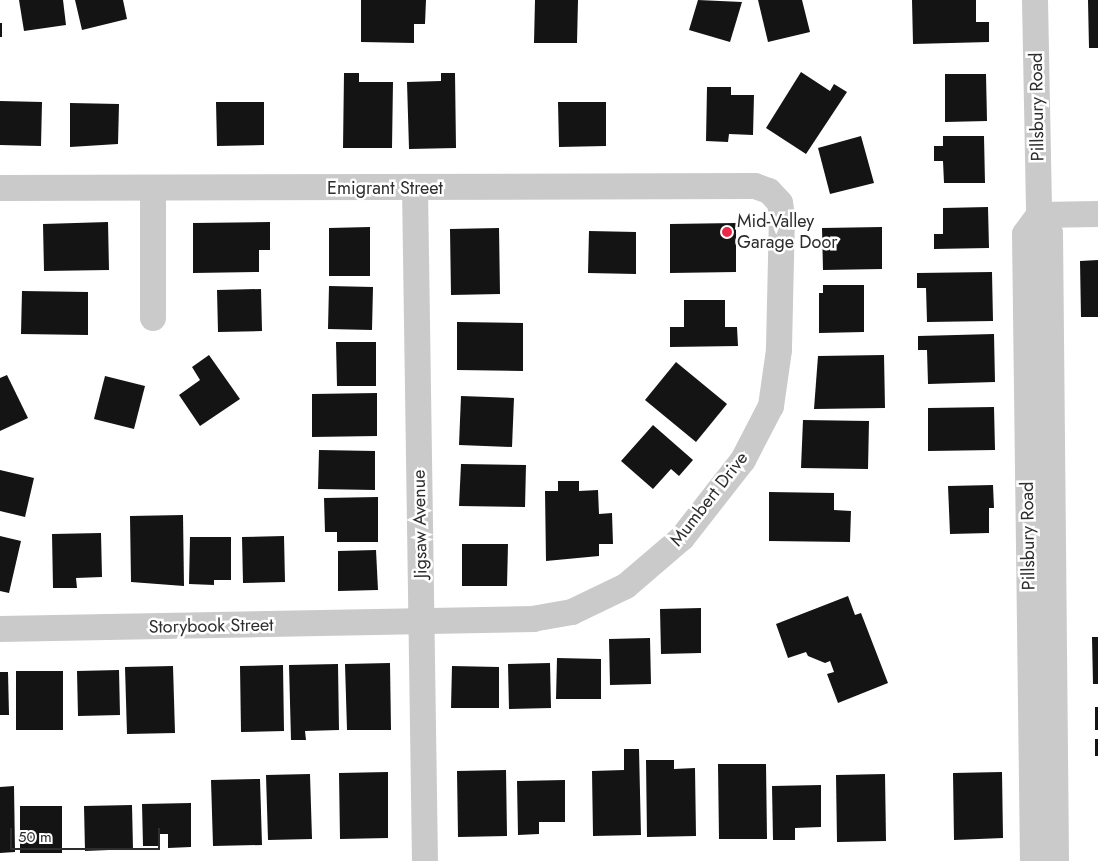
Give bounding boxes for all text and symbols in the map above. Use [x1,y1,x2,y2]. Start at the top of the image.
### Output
street label: Pillsbury Road [1025,52,1049,162]
street label: Emigrant Street [327,177,443,199]
place label: Mid-Valley Garage Door [737,211,837,253]
marker: Mid-Valley Garage Door [721,226,733,238]
street label: Mumbert Drive [666,448,752,550]
street label: Jigsaw Avenue [408,469,432,579]
street label: Pillsbury Road [1016,481,1040,591]
street label: Storybook Street [148,614,274,638]
scale bar [12,818,162,850]
text: 50 m [18,826,52,848]

